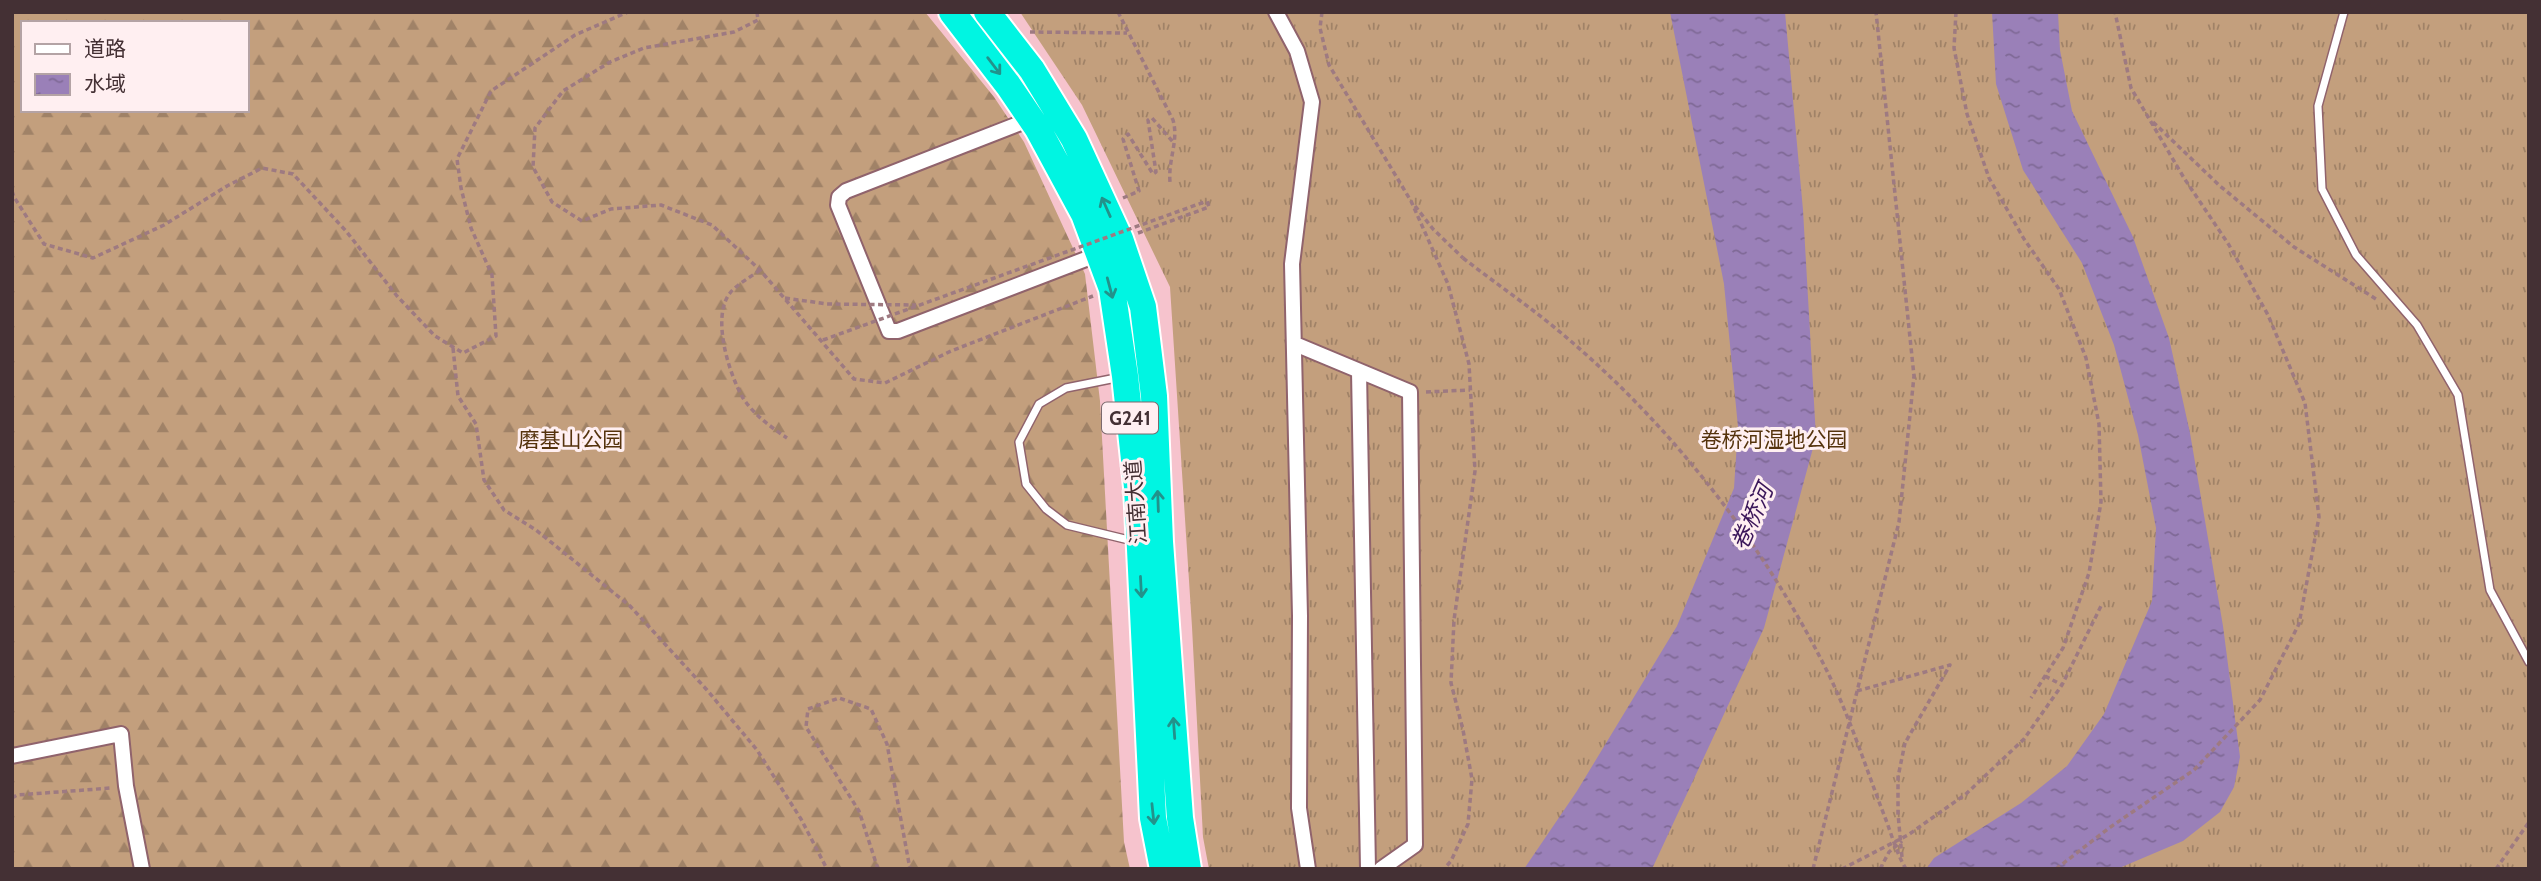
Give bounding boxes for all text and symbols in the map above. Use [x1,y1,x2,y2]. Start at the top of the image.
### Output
legend [21,21,248,112]
text: 道路 [84,36,126,61]
one-way arrow [986,56,1001,75]
text: 水域 [84,71,126,96]
one-way arrow [1099,197,1112,218]
one-way arrow [1105,276,1118,298]
road number: G241 [1102,402,1158,434]
park label: 磨基山公园 [519,427,624,452]
park label: 卷桥河湿地公园 [1701,427,1848,452]
street label: 江南大道 [1120,459,1151,545]
water label: 卷桥河 [1725,476,1780,554]
one-way arrow [1152,490,1165,513]
one-way arrow [1135,575,1148,598]
one-way arrow [1167,717,1180,740]
one-way arrow [1147,802,1160,825]

